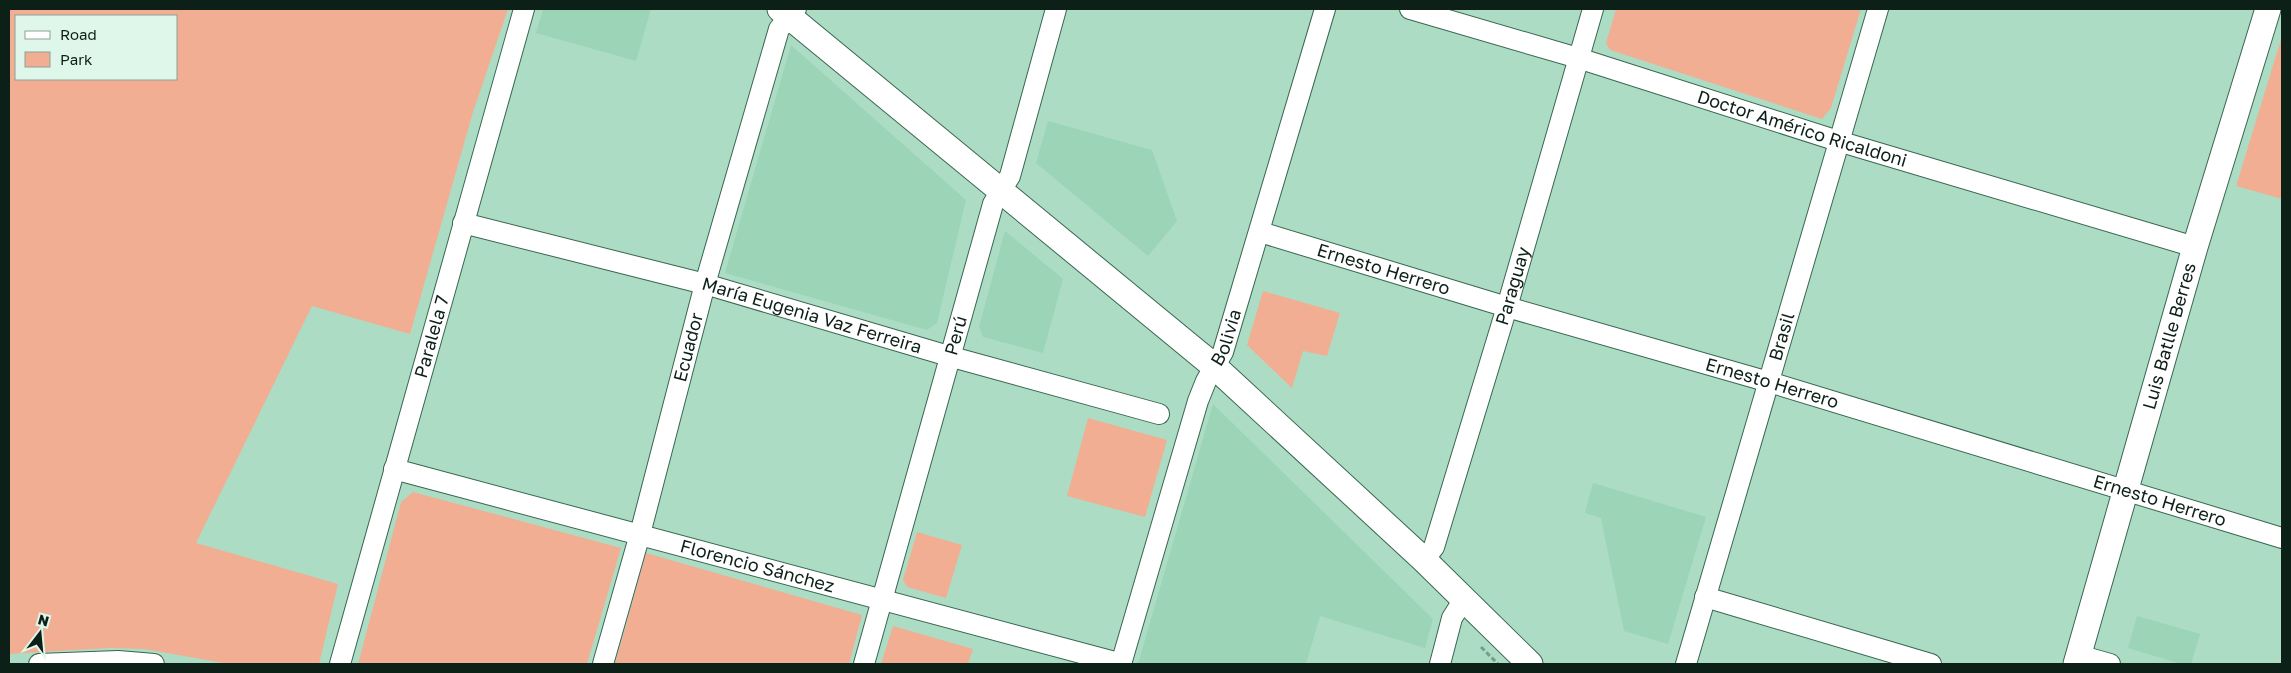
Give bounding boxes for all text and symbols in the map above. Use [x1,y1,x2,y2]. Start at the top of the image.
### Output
legend [15,15,178,80]
text: Road [60,25,97,43]
text: Park [60,50,93,68]
street label: Doctor Américo Ricaldoni [1695,85,1910,171]
street label: Ernesto Herrero [1315,238,1453,299]
street label: Paraguay [1490,244,1534,328]
street label: Luis Batlle Berres [2137,260,2200,412]
street label: María Eugenia Vaz Ferreira [700,272,925,358]
street label: Paralela 7 [409,293,453,380]
street label: Bolivia [1205,306,1245,370]
street label: Ecuador [668,310,707,384]
street label: Brasil [1763,310,1799,363]
street label: Perú [939,313,971,358]
street label: Ernesto Herrero [1703,352,1842,413]
street label: Ernesto Herrero [2091,469,2229,530]
street label: Florencio Sánchez [678,534,837,596]
north arrow [15,608,65,658]
text: N [36,610,51,630]

